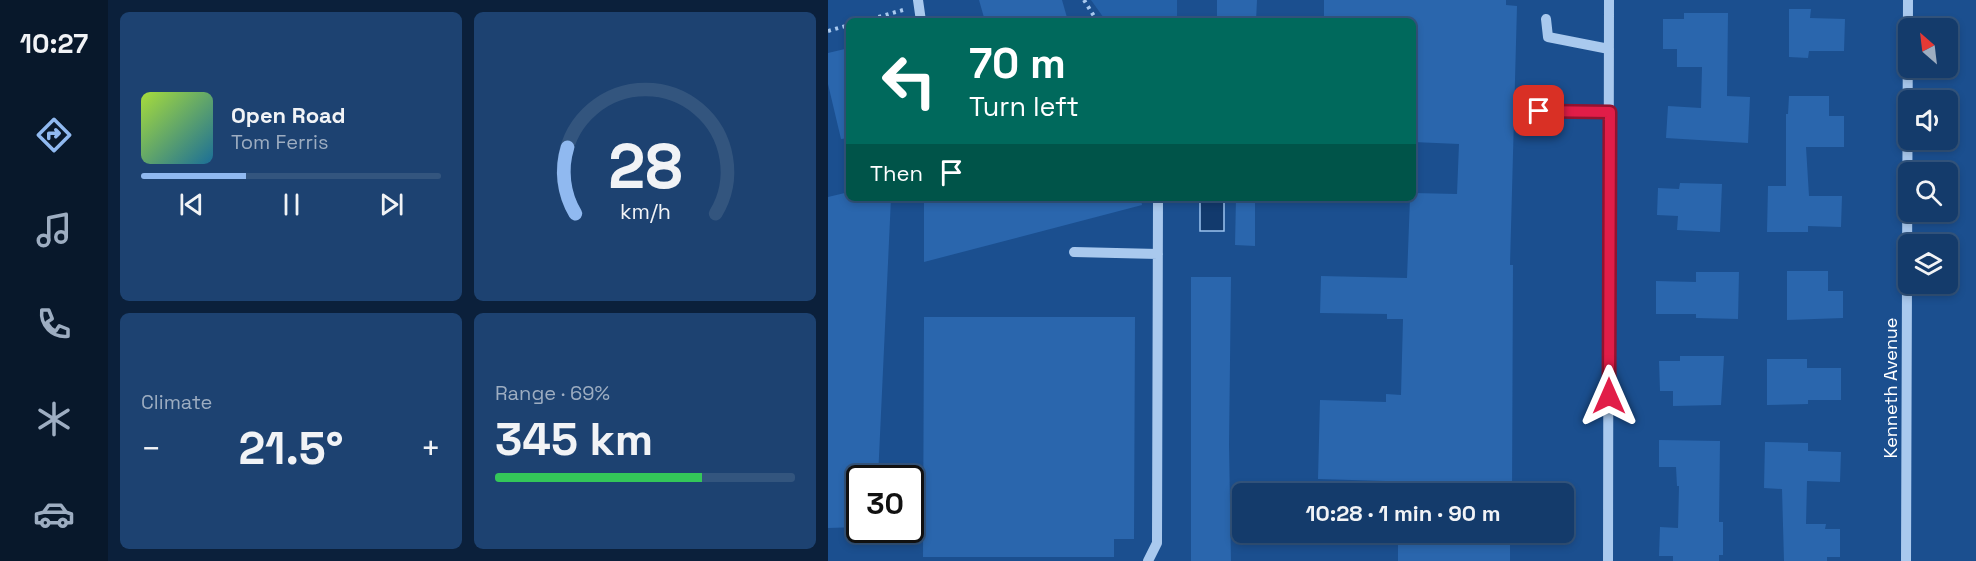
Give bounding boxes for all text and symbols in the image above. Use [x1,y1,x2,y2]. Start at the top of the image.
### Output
north arrow [1898,18,1958,78]
map controls [1898,18,1958,294]
text: 10:27 [20,26,88,61]
text: 70 m [969,37,1066,90]
icon: left [870,42,948,120]
pin [1513,85,1564,136]
text: Turn left [969,89,1079,124]
button: sound [1898,90,1958,150]
icon: arrive [1522,94,1555,127]
text: Open Road [231,101,346,129]
icon: directions [33,114,75,156]
text: 28 [608,127,682,206]
text: Tom Ferris [231,129,329,155]
icon: arrive [935,156,968,189]
text: Then [870,159,923,187]
button: search [1898,162,1958,222]
icon: previous [175,188,208,221]
icon: pause [275,188,308,221]
icon: next [375,188,408,221]
text: km/h [619,198,671,225]
icon: music [33,209,75,251]
button: layers [1898,234,1958,294]
icon: phone [33,303,75,345]
street label: Kenneth Avenue [1879,318,1902,458]
position arrow [1577,364,1641,428]
text: Range · 69% [495,380,610,406]
text: Climate [141,389,212,415]
icon: climate [33,398,75,440]
text: 345 km [495,411,653,468]
text: 21.5° [238,420,344,477]
text: − [141,428,161,470]
text: + [421,428,441,470]
speed limit sign: 30 [846,465,924,543]
icon: car [33,493,75,535]
text: 10:28 · 1 min · 90 m [1306,499,1500,527]

